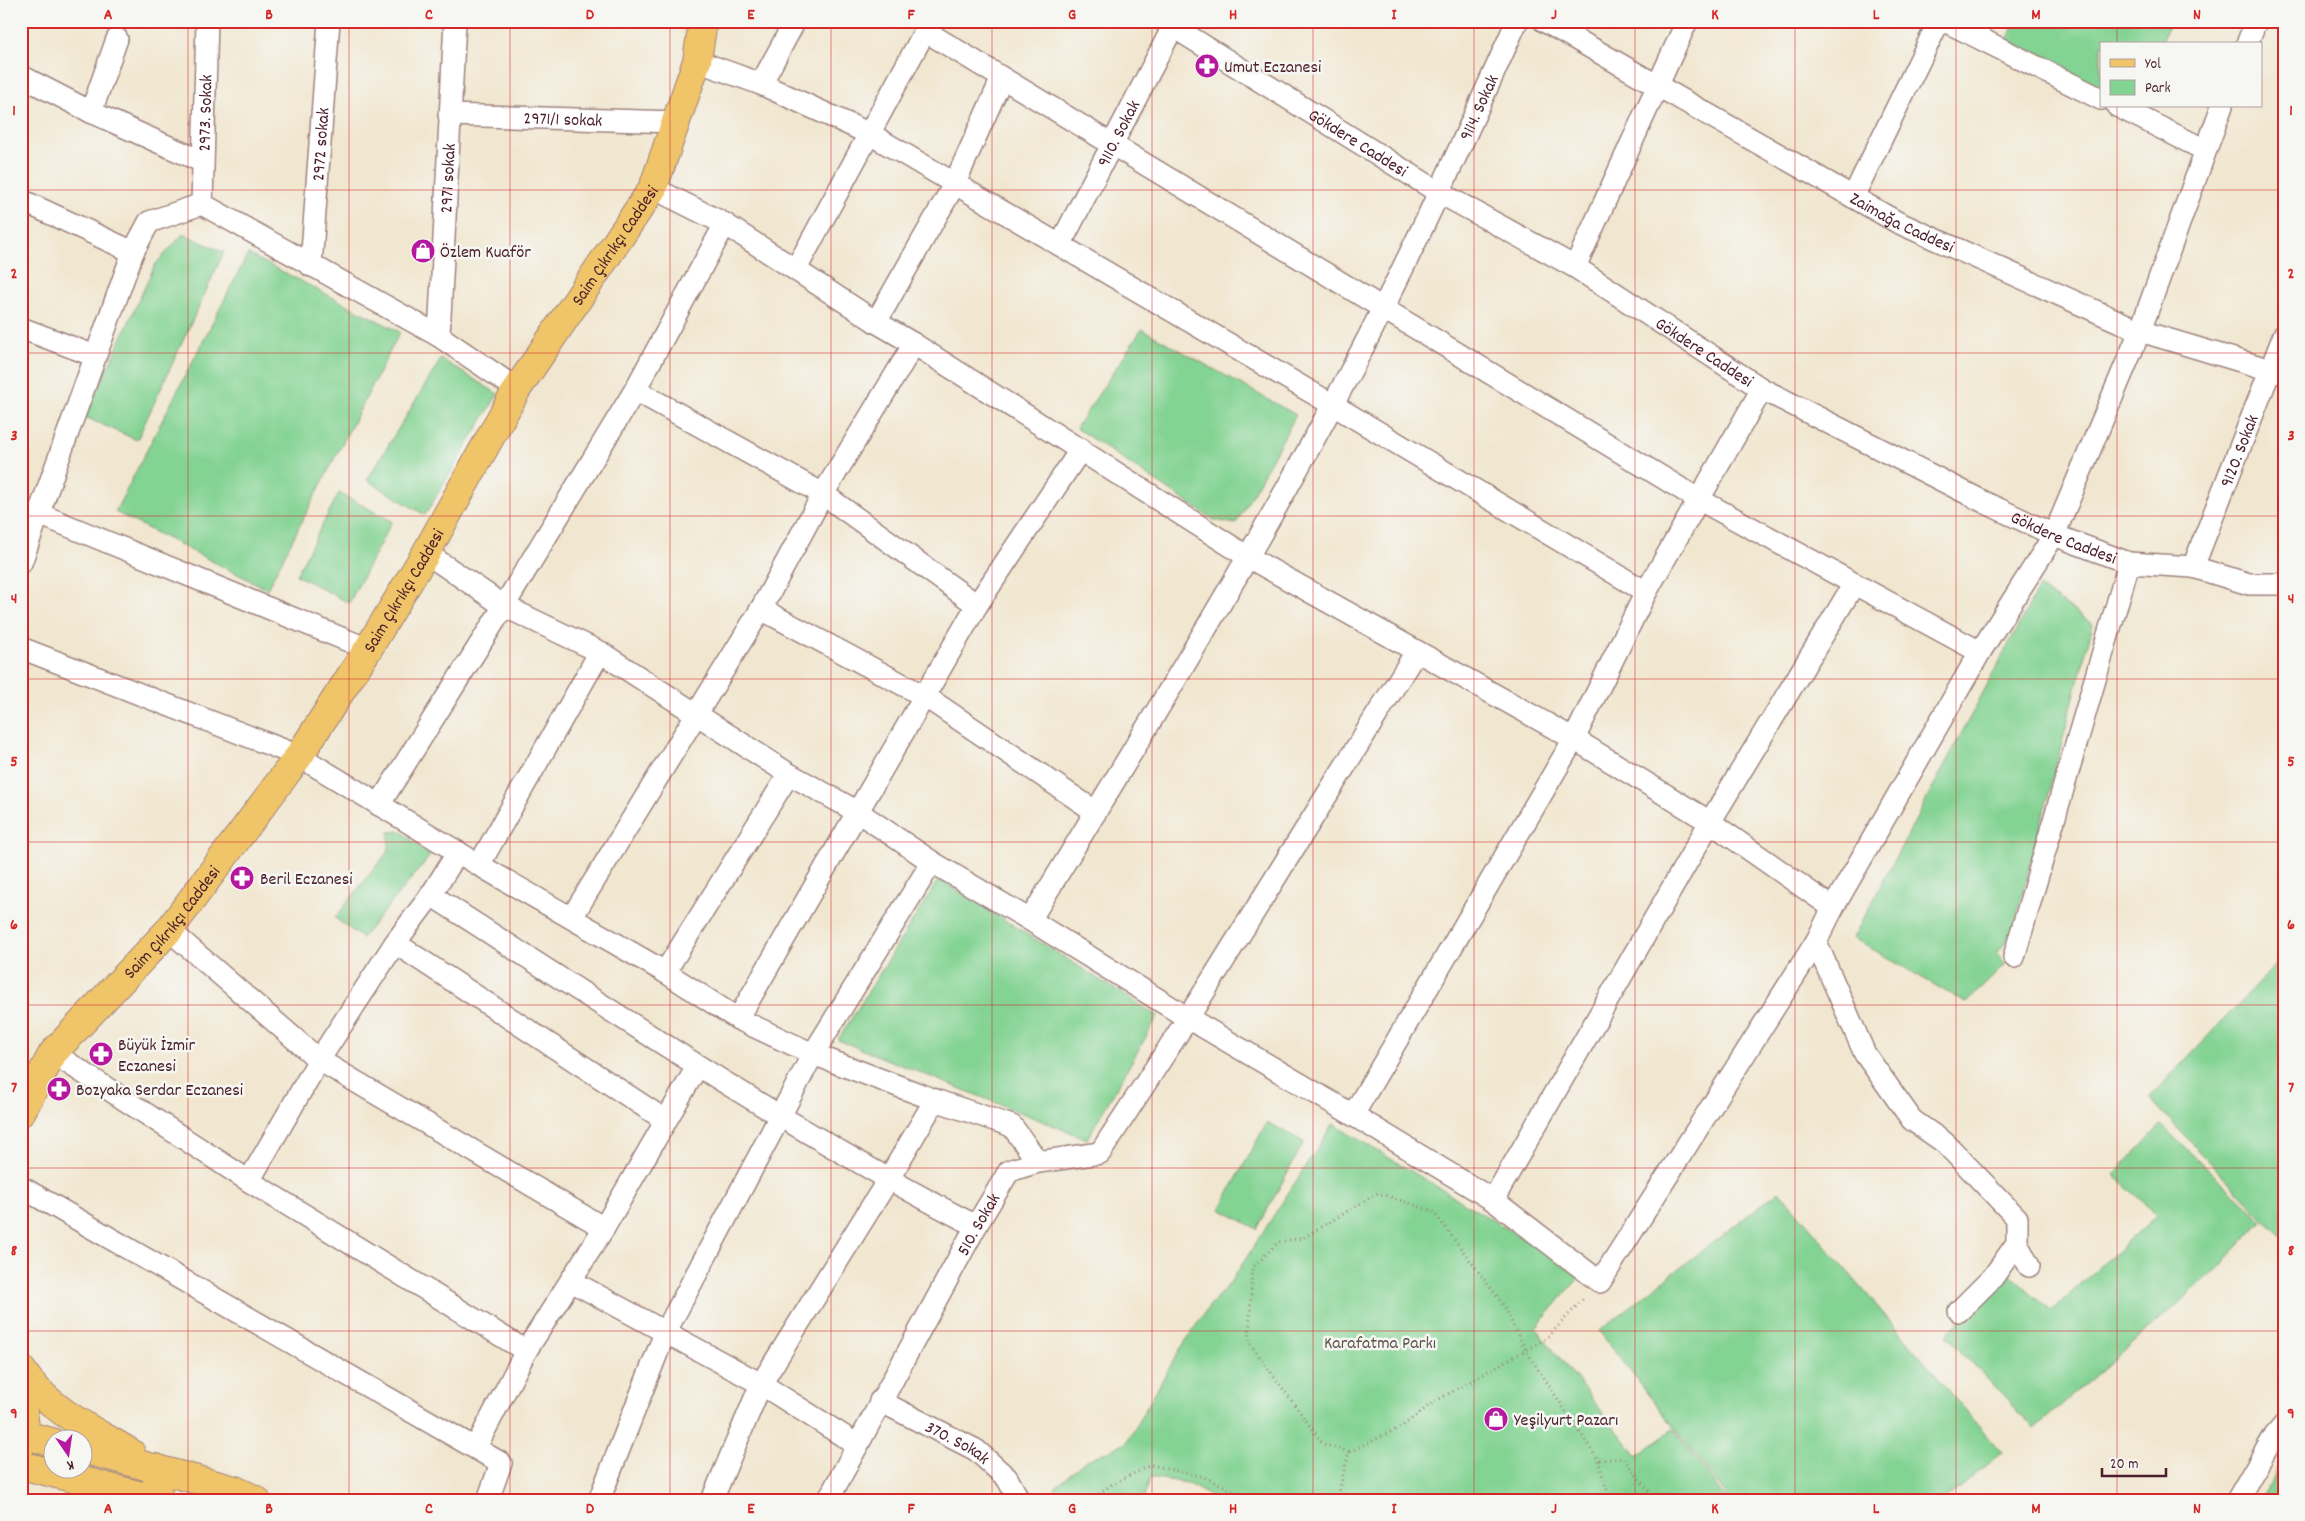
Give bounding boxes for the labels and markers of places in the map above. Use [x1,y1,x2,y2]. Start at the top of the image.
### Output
pharmacy icon: Umut Eczanesi [1194,53,1220,79]
place label: Umut Eczanesi [1224,56,1321,81]
shop icon: Özlem Kuaför [410,238,436,264]
place label: Özlem Kuaför [440,241,531,266]
pharmacy icon: Beril Eczanesi [229,865,255,891]
place label: Beril Eczanesi [260,868,353,893]
place label: Büyük İzmir Eczanesi [118,1034,195,1080]
pharmacy icon: Büyük İzmir Eczanesi [88,1041,114,1067]
pharmacy icon: Bozyaka Serdar Eczanesi [46,1076,72,1102]
place label: Bozyaka Serdar Eczanesi [76,1079,243,1104]
shop icon: Yeşilyurt Pazarı [1483,1406,1509,1432]
place label: Yeşilyurt Pazarı [1514,1409,1618,1434]

